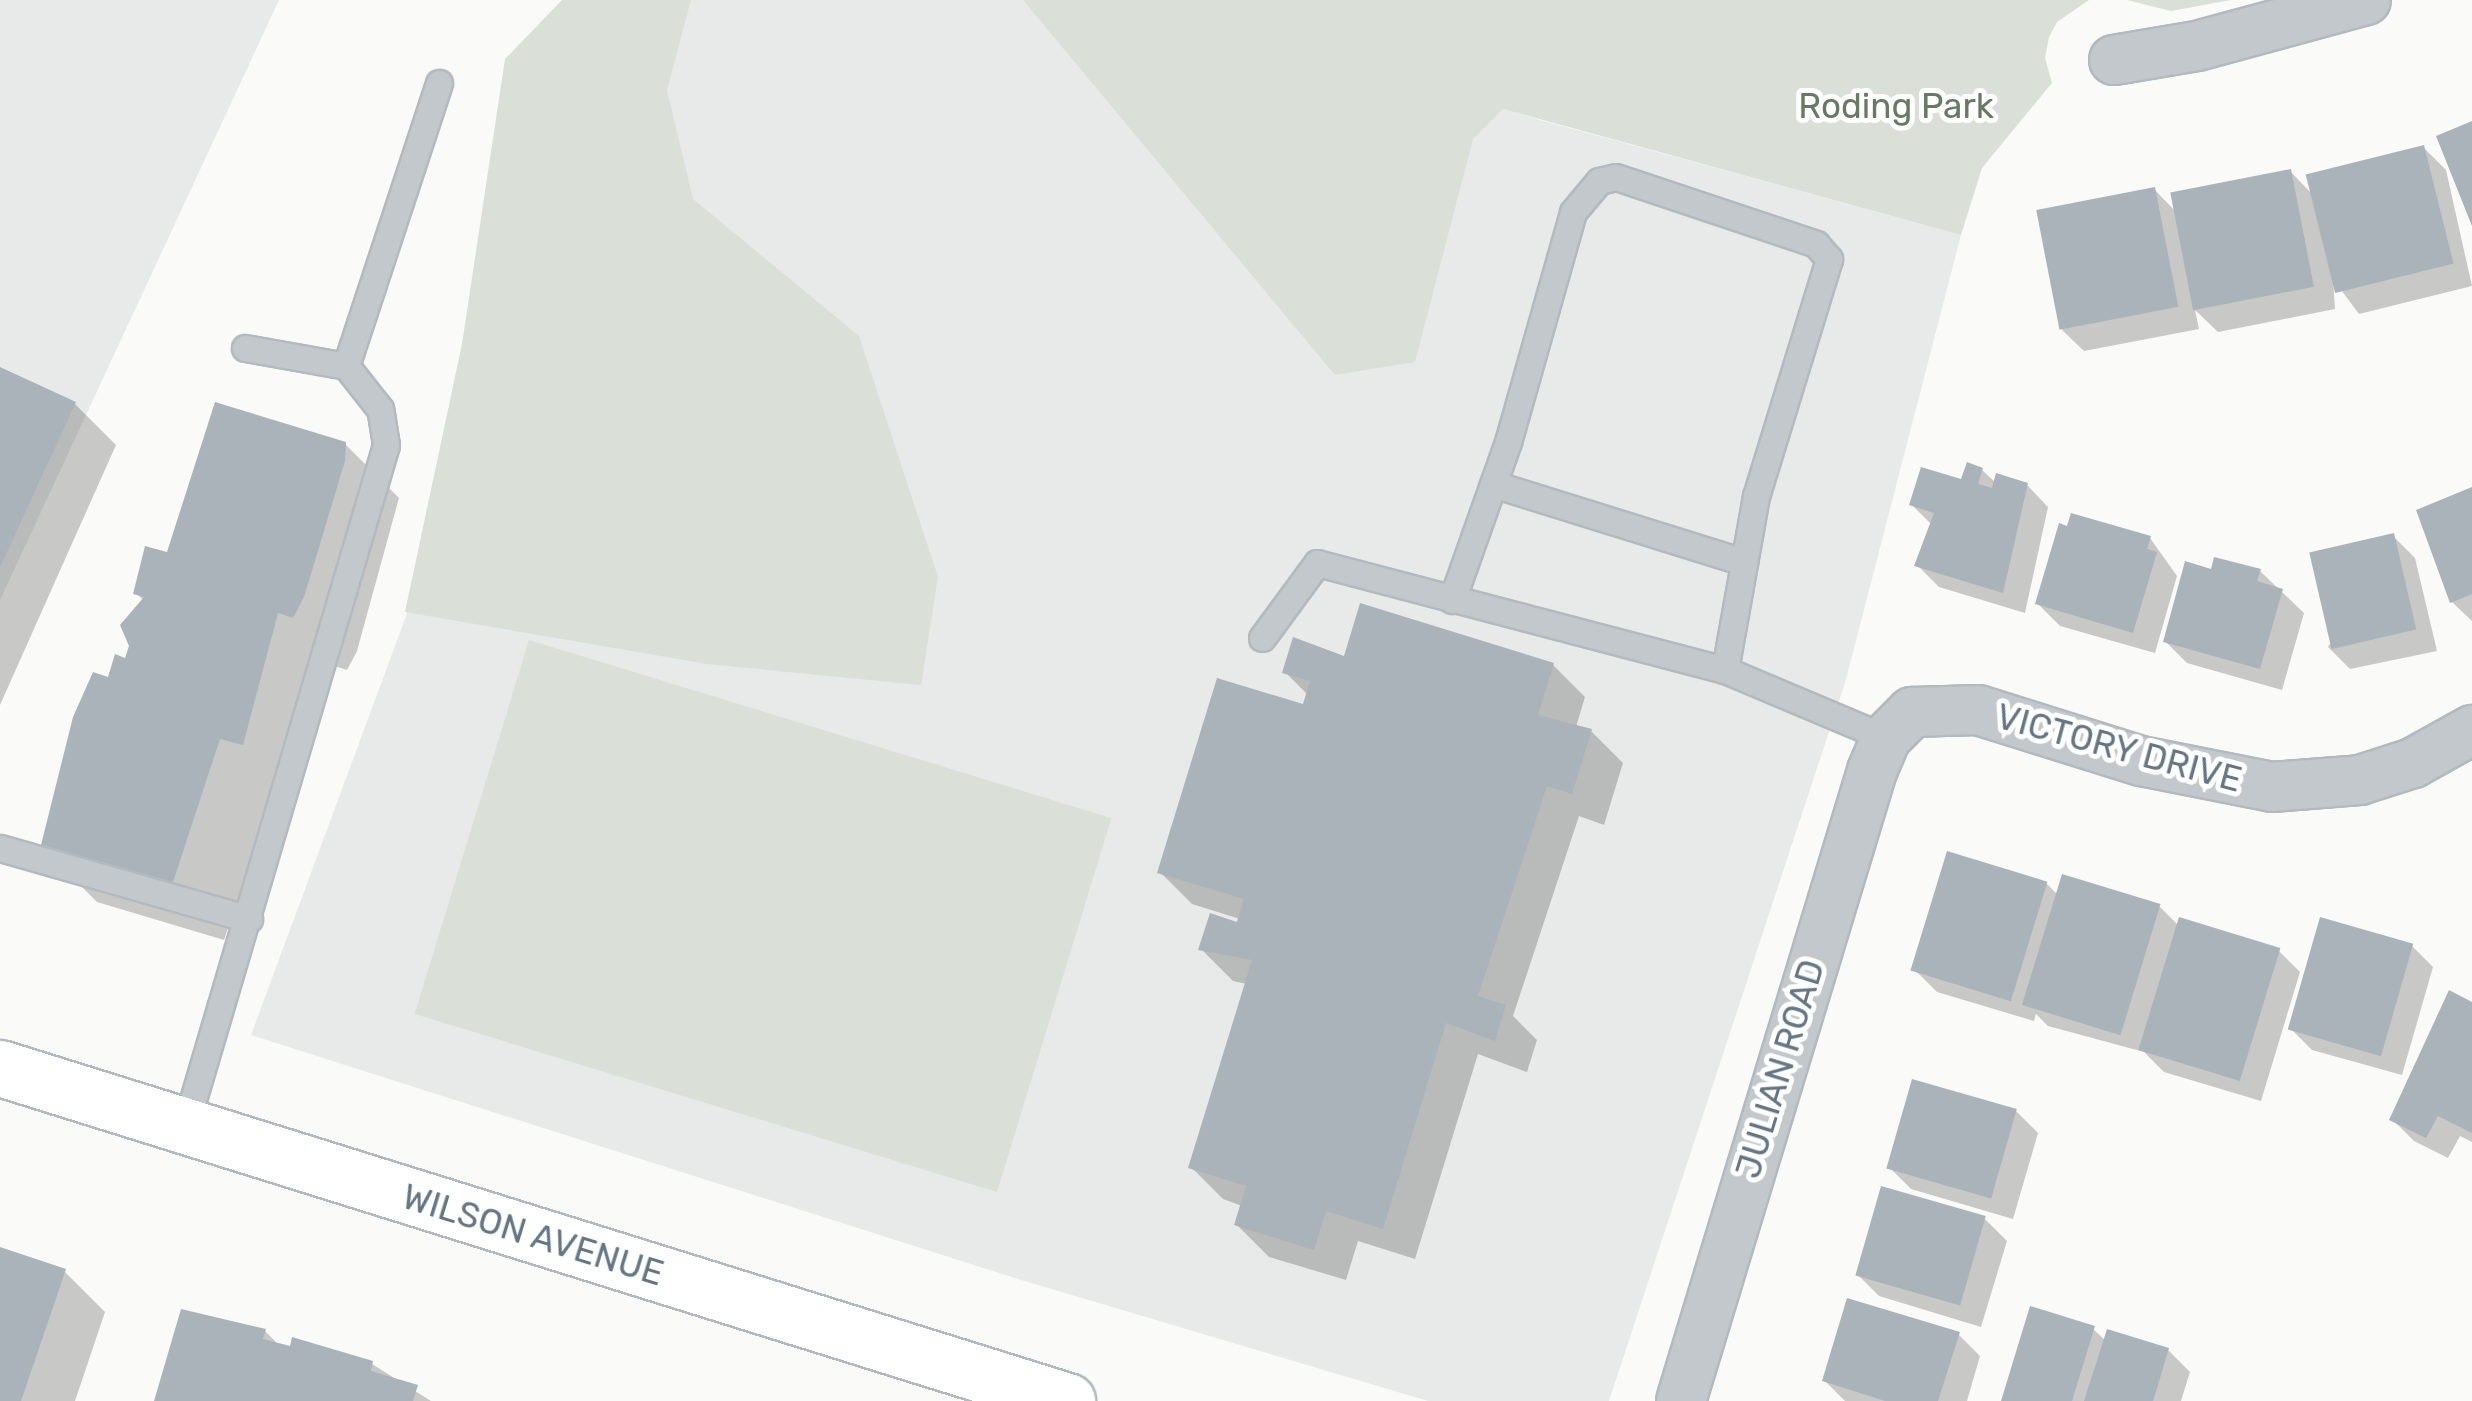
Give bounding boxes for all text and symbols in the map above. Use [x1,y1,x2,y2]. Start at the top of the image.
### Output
park label: Roding Park [1798,85,1994,127]
street label: VICTORY DRIVE [1991,695,2247,801]
street label: JULIAN ROAD [1727,955,1833,1183]
street label: WILSON AVENUE [397,1175,669,1295]

